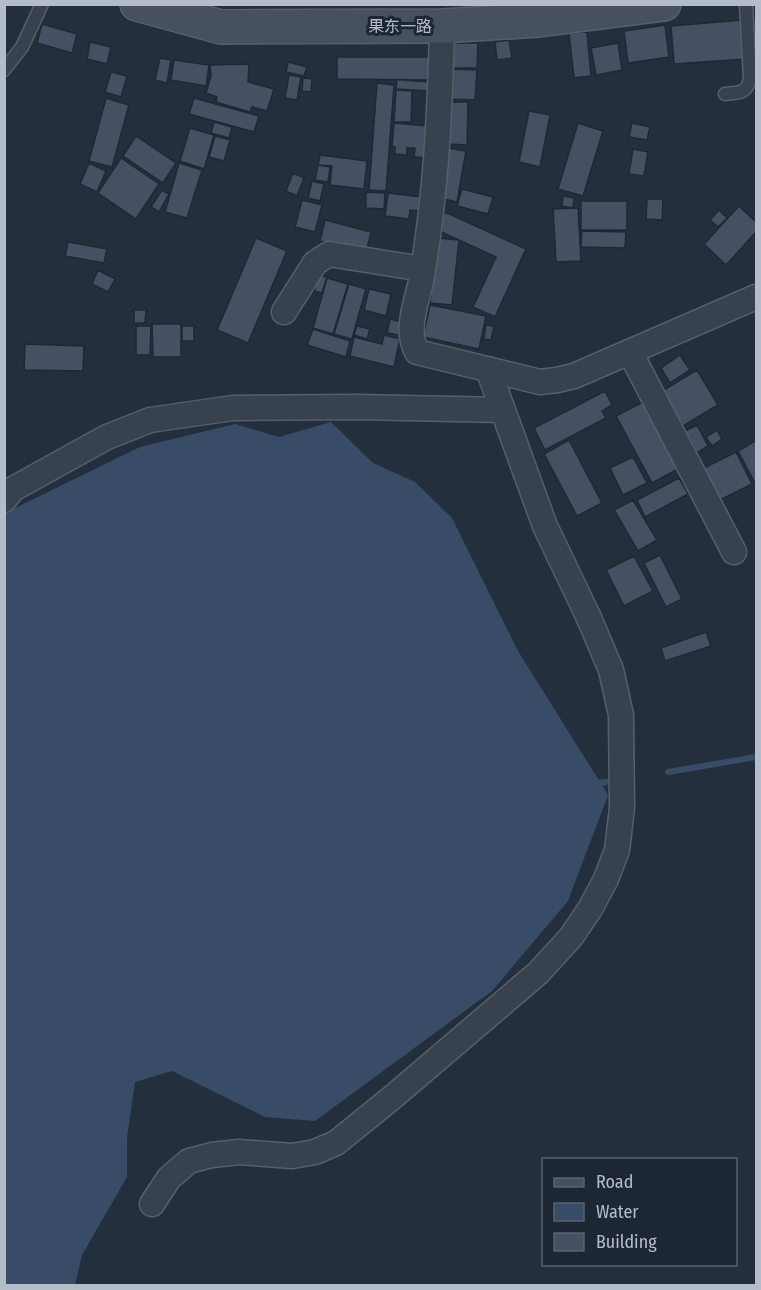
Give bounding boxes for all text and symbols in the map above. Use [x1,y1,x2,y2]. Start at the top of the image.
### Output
street label: 果东一路 [368,17,432,36]
legend [542,1158,737,1266]
text: Road [596,1171,633,1193]
text: Water [596,1201,639,1223]
text: Building [596,1231,657,1253]

